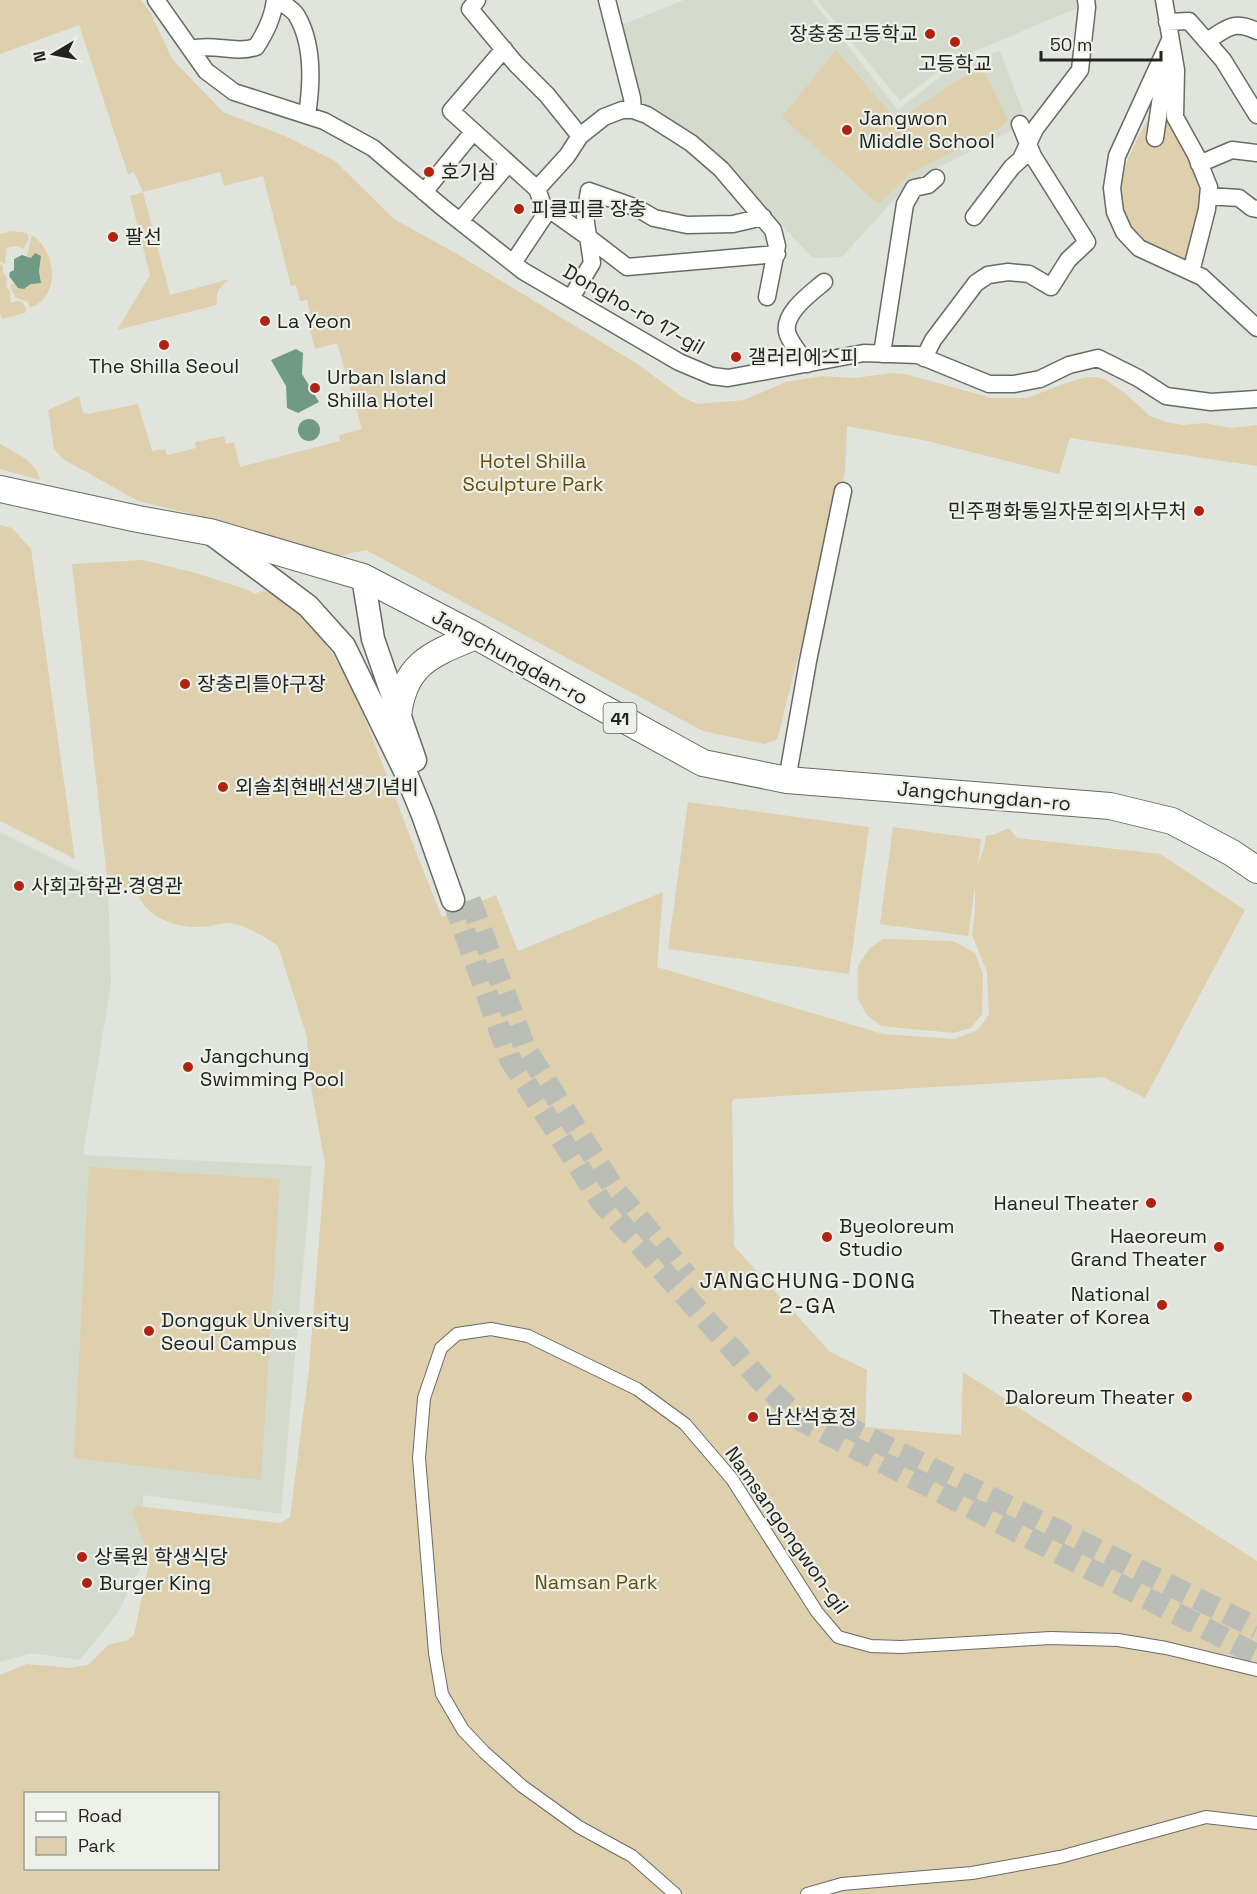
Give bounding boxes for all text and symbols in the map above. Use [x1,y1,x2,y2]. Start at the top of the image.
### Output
place label: 장충중고등학교 [789,21,918,47]
north arrow [24,24,84,84]
scale bar [1041,24,1161,62]
marker: 장충중고등학교 [923,27,937,41]
text: 50 m [1050,33,1092,56]
marker: 고등학교 [948,35,962,49]
text: N [28,49,51,64]
place label: 고등학교 [918,51,992,77]
place label: Jangwon Middle School [859,105,995,154]
marker: Jangwon Middle School [840,123,854,137]
place label: 호기심 [441,159,496,185]
marker: 호기심 [422,165,436,179]
place label: 피클피클 장충 [531,196,647,222]
marker: 피클피클 장충 [512,202,526,216]
place label: 팔선 [125,224,162,250]
marker: 팔선 [106,230,120,244]
street label: Dongho-ro 17-gil [559,258,709,360]
place label: La Yeon [277,308,351,334]
marker: La Yeon [258,314,272,328]
marker: The Shilla Seoul [157,338,171,352]
place label: 갤러리에스피 [748,344,858,370]
marker: 갤러리에스피 [729,350,743,364]
place label: The Shilla Seoul [89,353,239,379]
place label: Urban Island Shilla Hotel [327,364,447,413]
marker: Urban Island Shilla Hotel [308,381,322,395]
park label: Hotel Shilla Sculpture Park [462,448,604,497]
place label: 민주평화통일자문회의사무처 [948,498,1187,524]
marker: 민주평화통일자문회의사무처 [1192,504,1206,518]
street label: Jangchungdan-ro [427,603,593,711]
place label: 장충리틀야구장 [197,671,326,697]
marker: 장충리틀야구장 [178,677,192,691]
road number: 41 [604,703,636,733]
place label: 외솔최현배선생기념비 [235,774,419,800]
street label: Jangchungdan-ro [896,775,1072,817]
marker: 외솔최현배선생기념비 [216,780,230,794]
place label: 사회과학관.경영관 [31,873,183,899]
marker: 사회과학관.경영관 [12,879,26,893]
place label: Jangchung Swimming Pool [200,1043,344,1092]
marker: Jangchung Swimming Pool [181,1060,195,1074]
place label: Haneul Theater [994,1190,1139,1216]
marker: Haneul Theater [1144,1196,1158,1210]
place label: Byeoloreum Studio [839,1213,954,1262]
place label: Haeoreum Grand Theater [1070,1223,1207,1272]
marker: Byeoloreum Studio [820,1230,834,1244]
marker: Haeoreum Grand Theater [1212,1240,1226,1254]
district label: JANGCHUNG-DONG 2-GA [699,1266,917,1319]
place label: National Theater of Korea [989,1281,1150,1330]
marker: National Theater of Korea [1155,1298,1169,1312]
place label: Dongguk University Seoul Campus [161,1307,350,1356]
marker: Dongguk University Seoul Campus [142,1324,156,1338]
place label: Daloreum Theater [1005,1384,1175,1410]
marker: Daloreum Theater [1180,1390,1194,1404]
place label: 남산석호정 [765,1404,857,1430]
marker: 남산석호정 [746,1410,760,1424]
street label: Namsangongwon-gil [719,1441,855,1619]
place label: 상록원 학생식당 [94,1544,228,1570]
marker: 상록원 학생식당 [75,1550,89,1564]
park label: Namsan Park [535,1569,658,1595]
place label: Burger King [99,1570,211,1596]
marker: Burger King [80,1576,94,1590]
legend [24,1792,219,1870]
text: Road [78,1804,122,1827]
text: Park [78,1834,116,1857]

